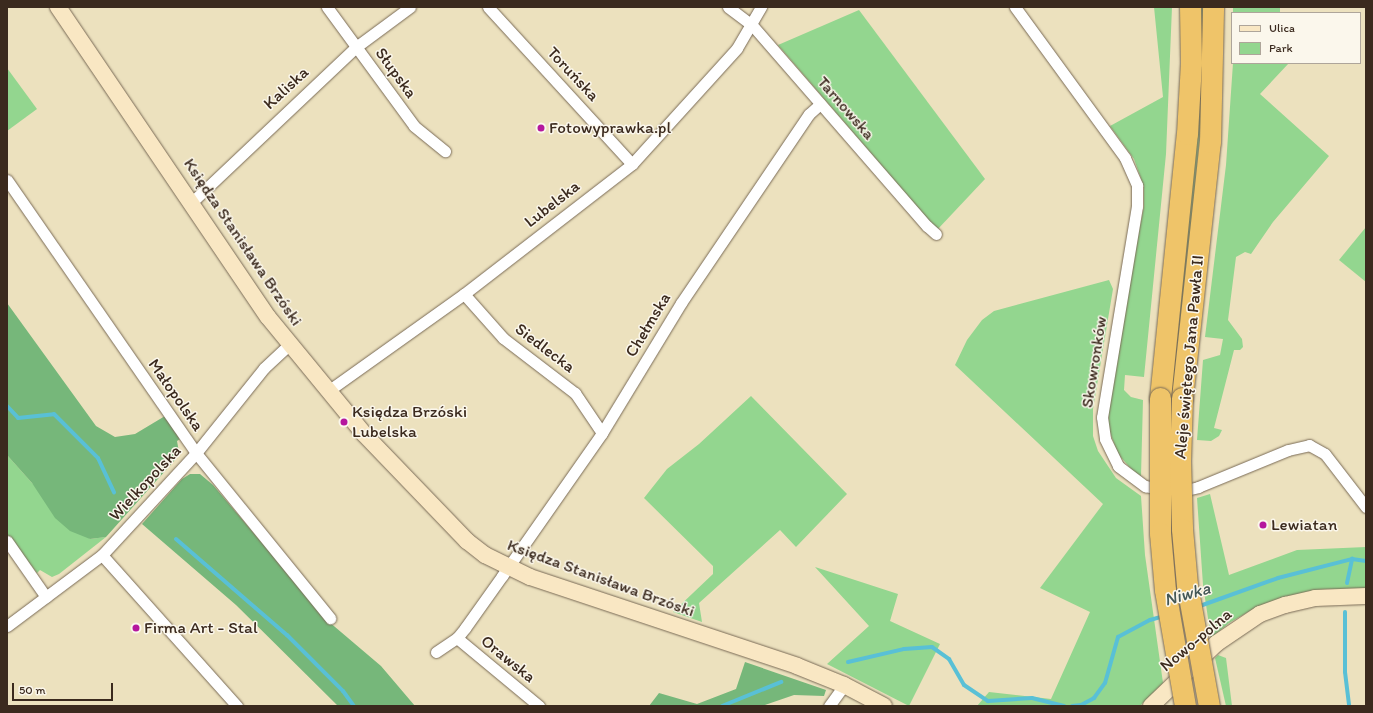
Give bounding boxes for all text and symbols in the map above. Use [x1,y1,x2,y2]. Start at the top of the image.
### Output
legend [1231,12,1361,64]
text: Ulica [1269,21,1295,35]
text: Park [1269,41,1293,55]
street label: Toruńska [543,42,603,106]
street label: Słupska [371,44,421,102]
street label: Kaliska [259,62,313,114]
street label: Tarnowska [813,72,879,144]
place label: Fotowyprawka.pl [549,118,671,138]
marker: Fotowyprawka.pl [536,123,546,133]
street label: Księdza Stanisława Brzóski [179,154,307,330]
street label: Lubelska [520,176,584,232]
street label: Aleje świętego Jana Pawła II [1170,255,1208,459]
street label: Chełmska [621,289,675,361]
street label: Skowronków [1077,315,1111,409]
street label: Siedlecka [511,319,579,377]
street label: Małopolska [144,355,208,435]
place label: Księdza Brzóski Lubelska [352,402,467,442]
marker: Księdza Brzóski Lubelska [339,417,349,427]
street label: Wielkopolska [105,441,185,525]
place label: Lewiatan [1271,515,1337,535]
marker: Lewiatan [1258,520,1268,530]
street label: Księdza Stanisława Brzóski [504,534,698,622]
water label: Niwka [1161,577,1213,611]
street label: Nowo-polna [1156,604,1236,676]
place label: Firma Art - Stal [144,618,258,638]
marker: Firma Art - Stal [131,623,141,633]
street label: Orawska [477,631,539,687]
scale bar [14,675,115,701]
text: 50 m [19,683,45,697]

